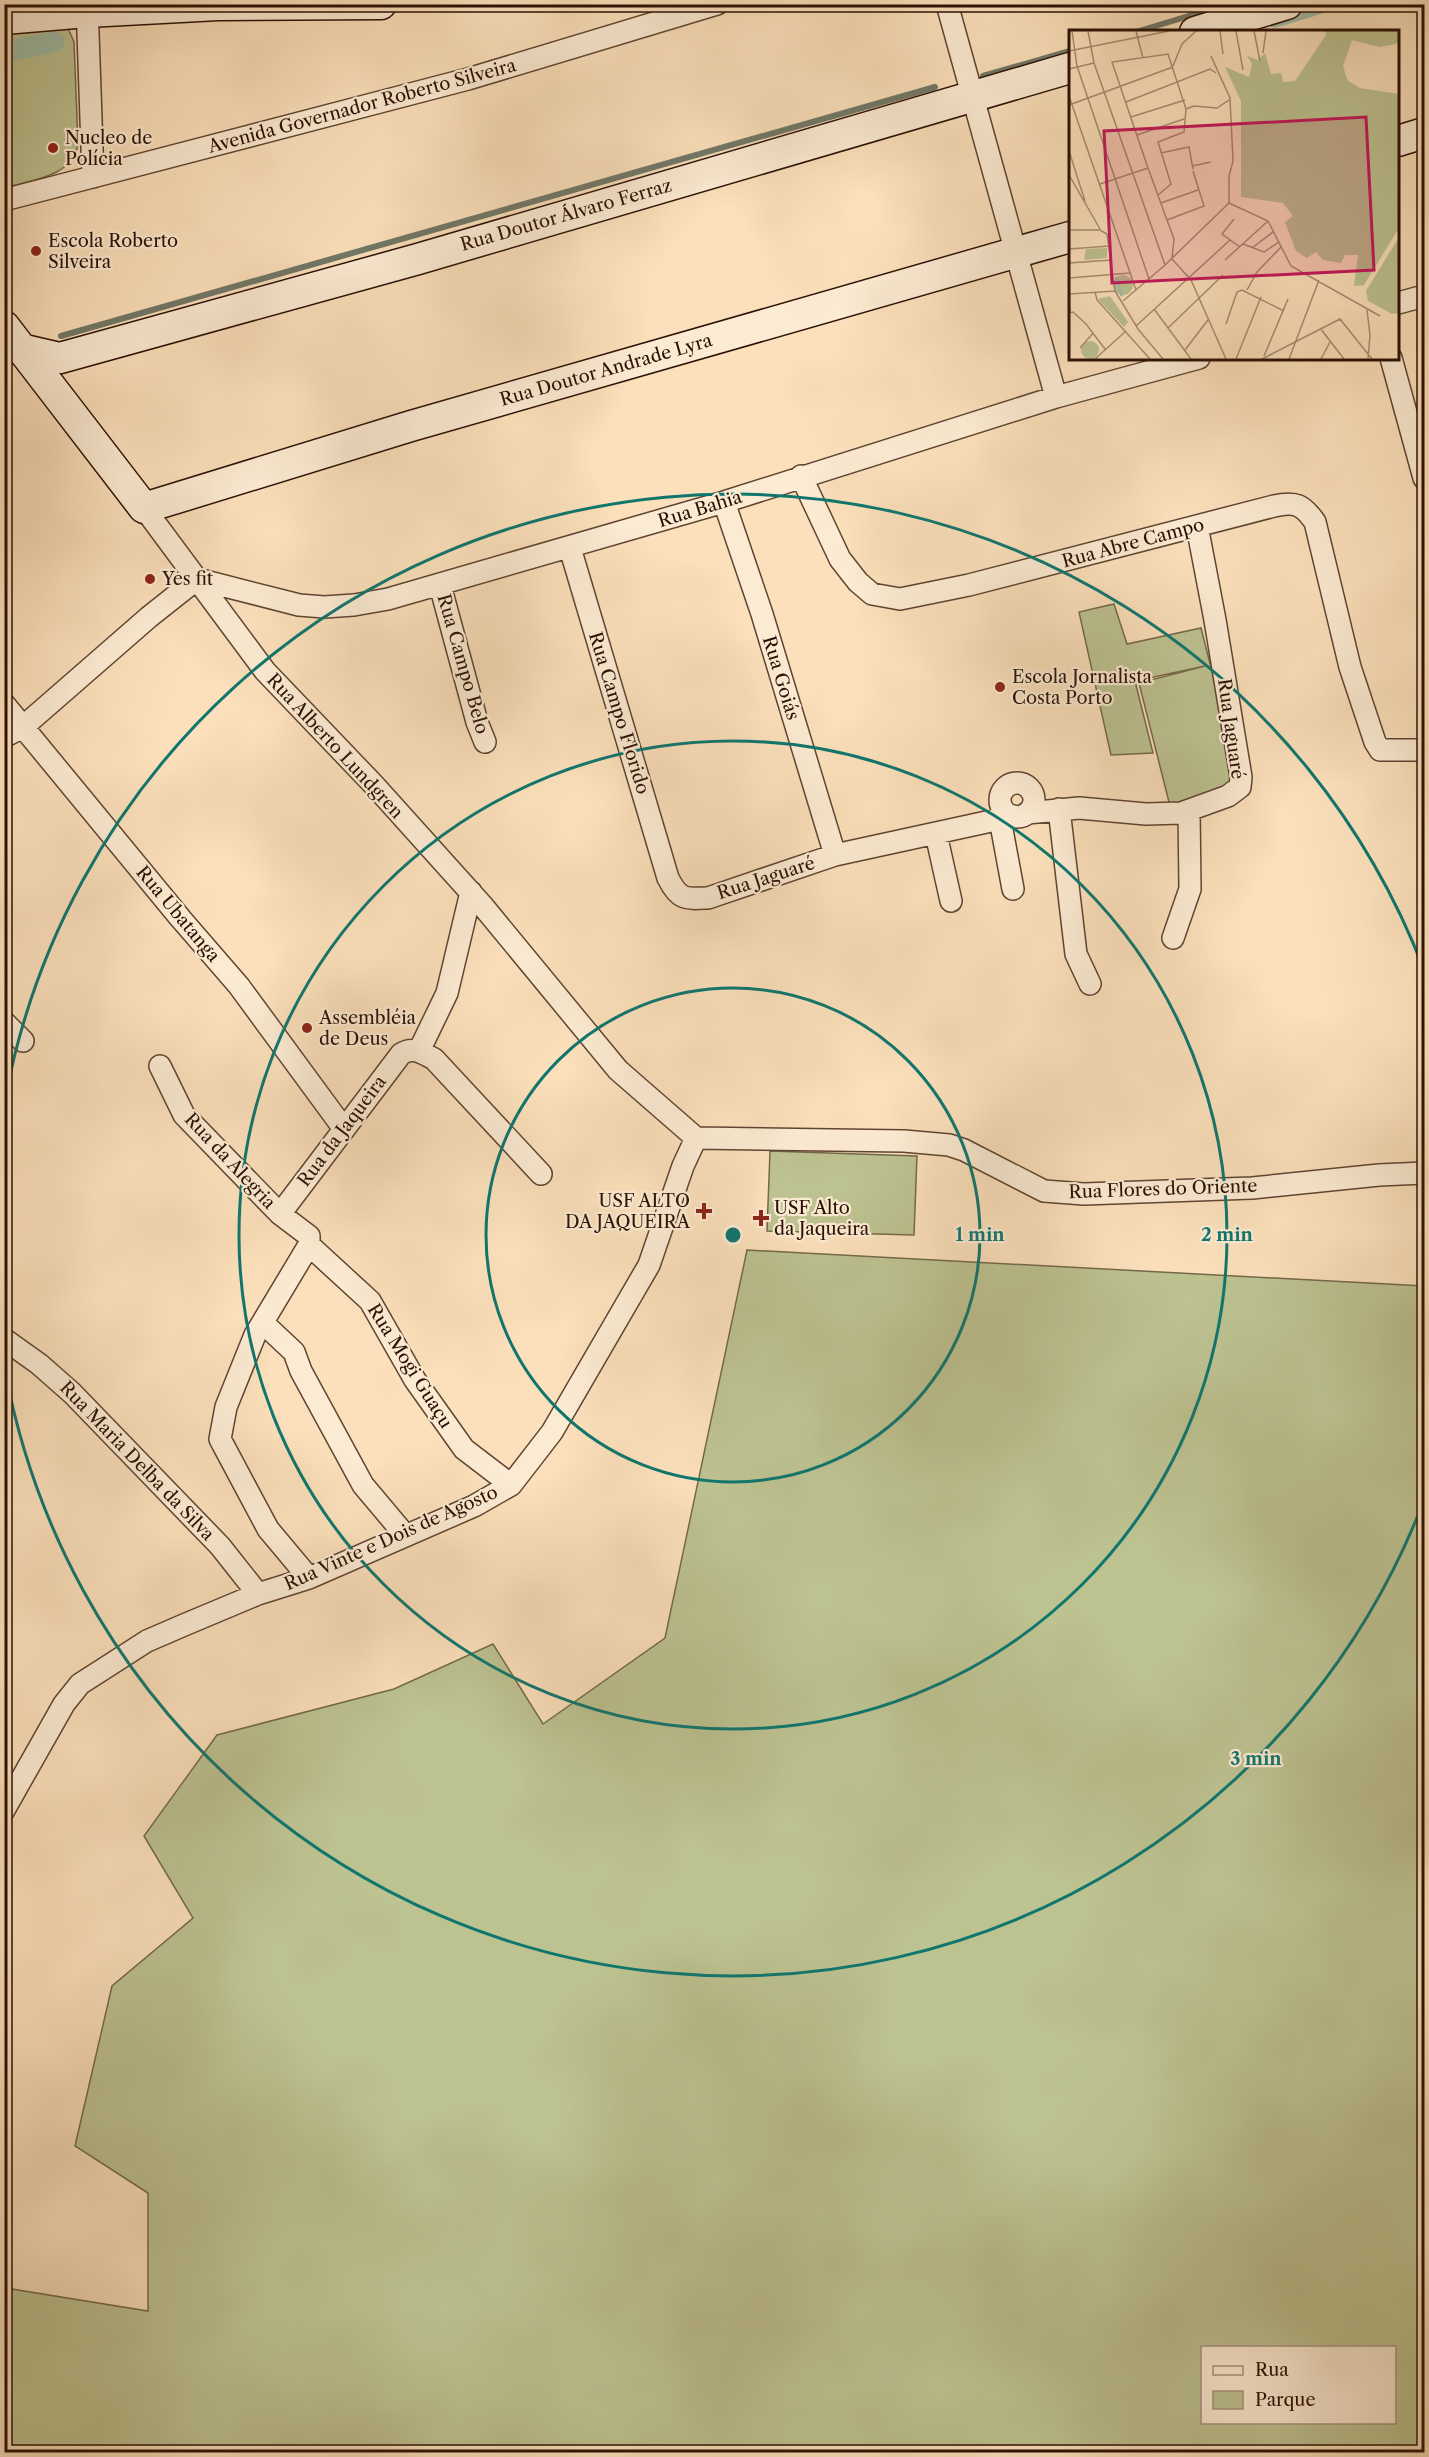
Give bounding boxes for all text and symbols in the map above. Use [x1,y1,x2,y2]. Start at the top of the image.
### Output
inset map [1069,30,1399,360]
street label: Avenida Governador Roberto Silveira [205,54,519,158]
place label: Nucleo de Polícia [65,127,152,170]
marker: Nucleo de Polícia [46,141,60,155]
street label: Rua Doutor Álvaro Ferraz [457,173,674,256]
place label: Escola Roberto Silveira [48,230,178,273]
marker: Escola Roberto Silveira [29,244,43,258]
street label: Rua Doutor Andrade Lyra [497,329,715,411]
street label: Rua Bahia [655,486,745,532]
street label: Rua Abre Campo [1060,513,1206,573]
place label: Yes fit [161,568,214,590]
marker: Yes fit [143,572,157,586]
street label: Rua Campo Belo [433,592,493,736]
street label: Rua Campo Florido [584,629,654,797]
street label: Rua Goiás [758,633,804,723]
place label: Escola Jornalista Costa Porto [1012,666,1153,709]
street label: Rua Alberto Lundgren [262,669,408,823]
street label: Rua Jaguaré [1213,677,1249,781]
marker: Escola Jornalista Costa Porto [993,680,1007,694]
street label: Rua Jaguaré [714,852,818,904]
street label: Rua Ubatanga [131,861,225,967]
place label: Assembléia de Deus [318,1007,417,1050]
marker: Assembléia de Deus [300,1021,314,1035]
street label: Rua da Jaqueira [293,1071,391,1191]
street label: Rua da Alegria [180,1108,280,1214]
street label: Rua Flores do Oriente [1068,1175,1258,1203]
place label: USF ALTO DA JAQUEIRA [565,1190,691,1233]
place label: USF Alto da Jaqueira [774,1197,870,1240]
marker: USF ALTO DA JAQUEIRA [695,1202,713,1220]
marker: USF Alto da Jaqueira [752,1209,770,1227]
text: 1 min [955,1224,1005,1246]
text: 2 min [1201,1224,1254,1246]
centre of rings [723,1225,743,1245]
street label: Rua Mogi Guaçu [363,1300,457,1432]
street label: Rua Maria Delba da Silva [55,1377,219,1546]
street label: Rua Vinte e Dois de Agosto [281,1481,501,1595]
text: 3 min [1230,1748,1282,1770]
legend [1201,2346,1396,2424]
text: Rua [1255,2359,1289,2381]
text: Parque [1255,2389,1316,2411]

